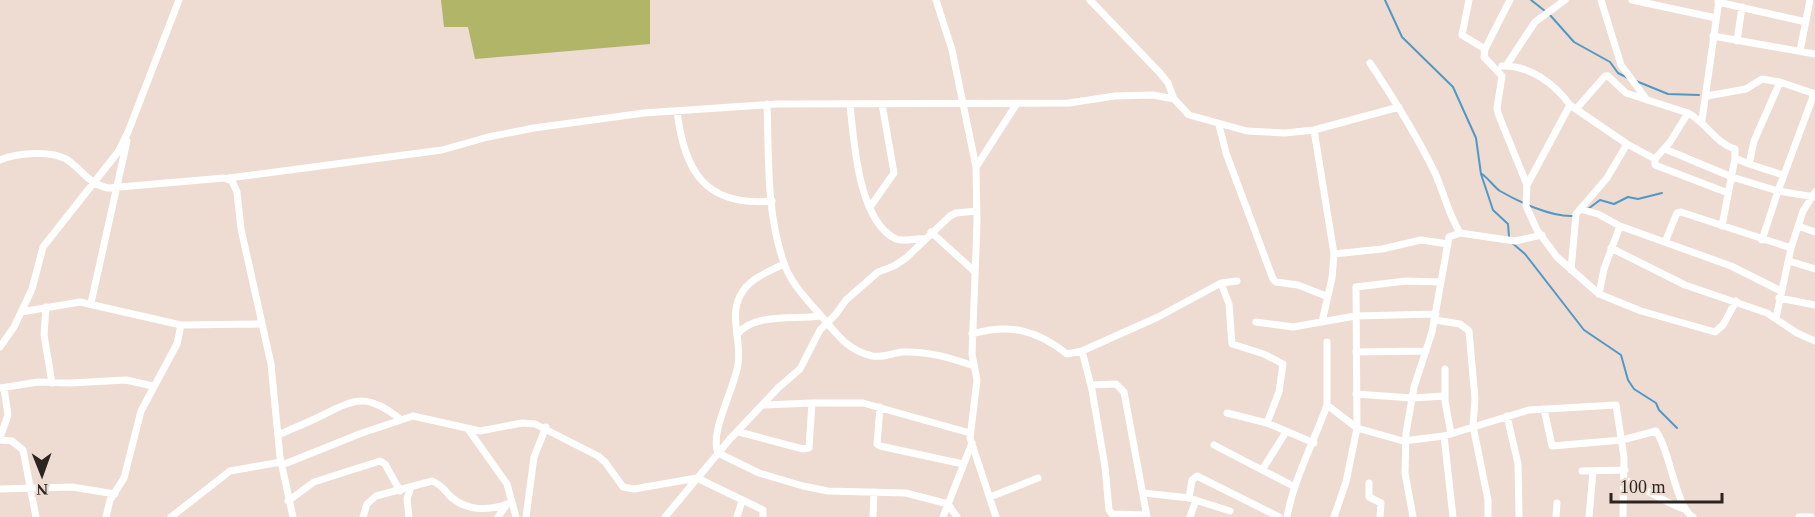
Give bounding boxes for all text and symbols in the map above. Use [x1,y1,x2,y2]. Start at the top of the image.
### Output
north arrow [12,445,72,505]
scale bar [1611,466,1722,504]
text: 100 m [1620,477,1666,497]
text: N [36,481,48,498]

